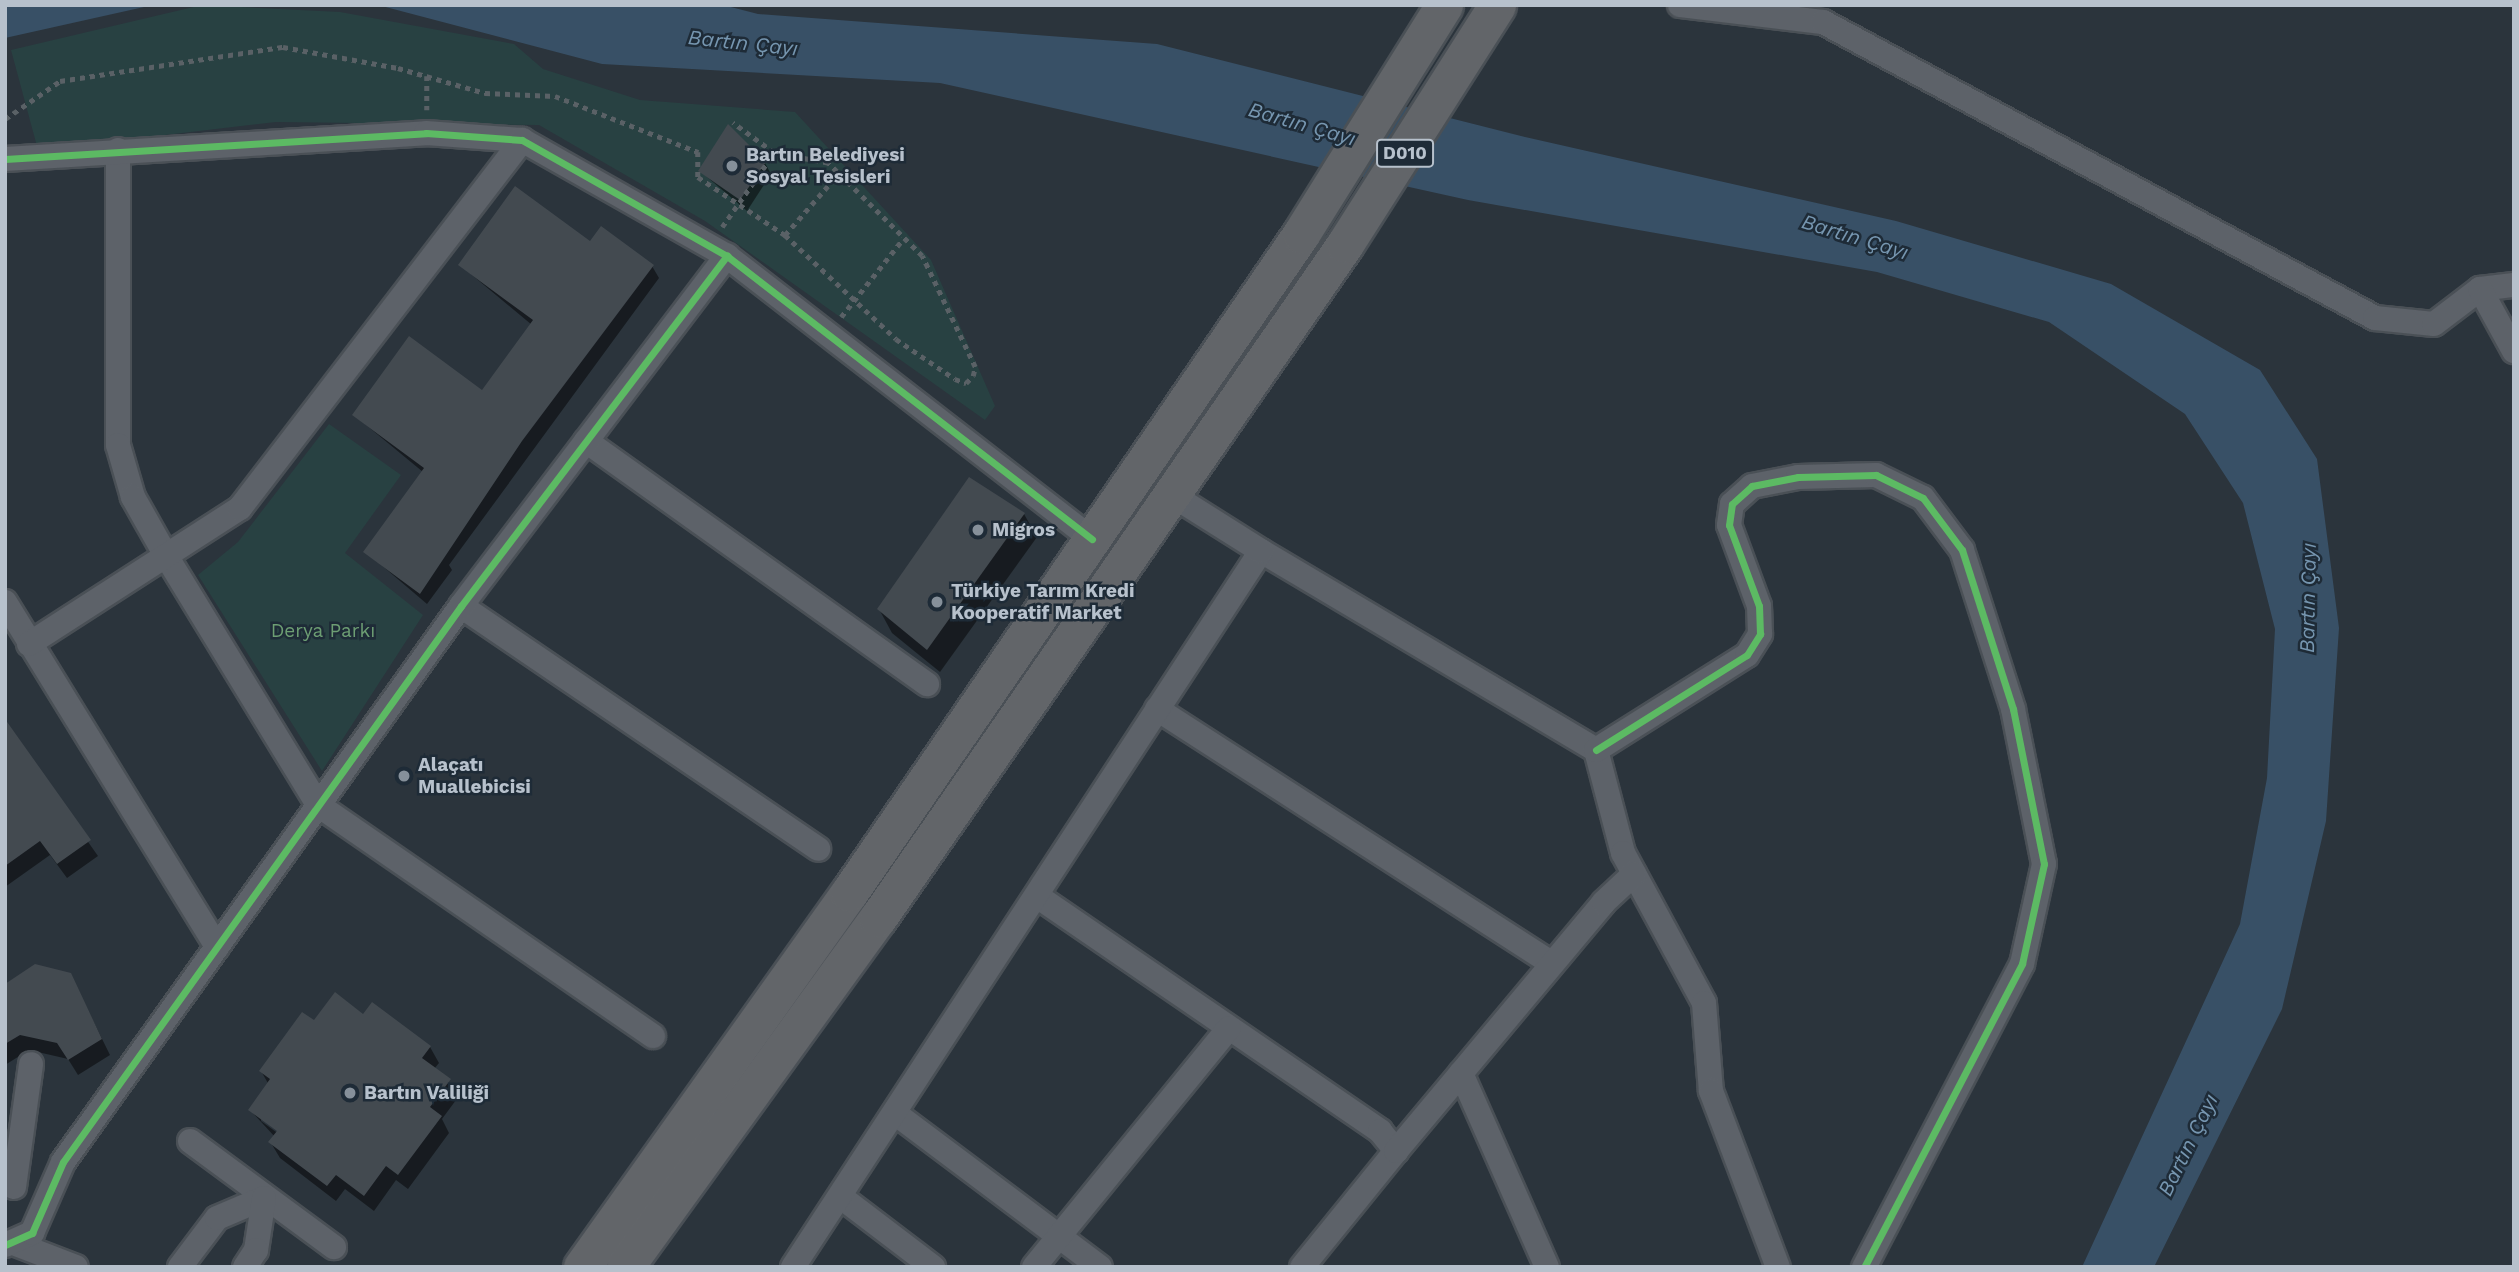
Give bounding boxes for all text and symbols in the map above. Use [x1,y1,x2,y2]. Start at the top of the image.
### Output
water label: Bartın Çayı [687,25,799,61]
water label: Bartın Çayı [1245,97,1359,151]
road number: D010 [1375,138,1435,168]
place label: Bartın Belediyesi Sosyal Tesisleri [746,144,905,188]
marker: Bartın Belediyesi Sosyal Tesisleri [724,158,740,174]
water label: Bartın Çayı [1798,209,1912,265]
place label: Migros [992,519,1055,541]
marker: Migros [970,522,986,538]
water label: Bartın Çayı [2294,543,2322,653]
place label: Türkiye Tarım Kredi Kooperatif Market [951,580,1135,624]
marker: Türkiye Tarım Kredi Kooperatif Market [929,594,945,610]
park label: Derya Parkı [270,620,376,642]
place label: Alaçatı Muallebicisi [418,754,531,798]
marker: Alaçatı Muallebicisi [396,768,412,784]
place label: Bartın Valiliği [364,1082,489,1104]
marker: Bartın Valiliği [342,1085,358,1101]
water label: Bartın Çayı [2152,1090,2224,1200]

